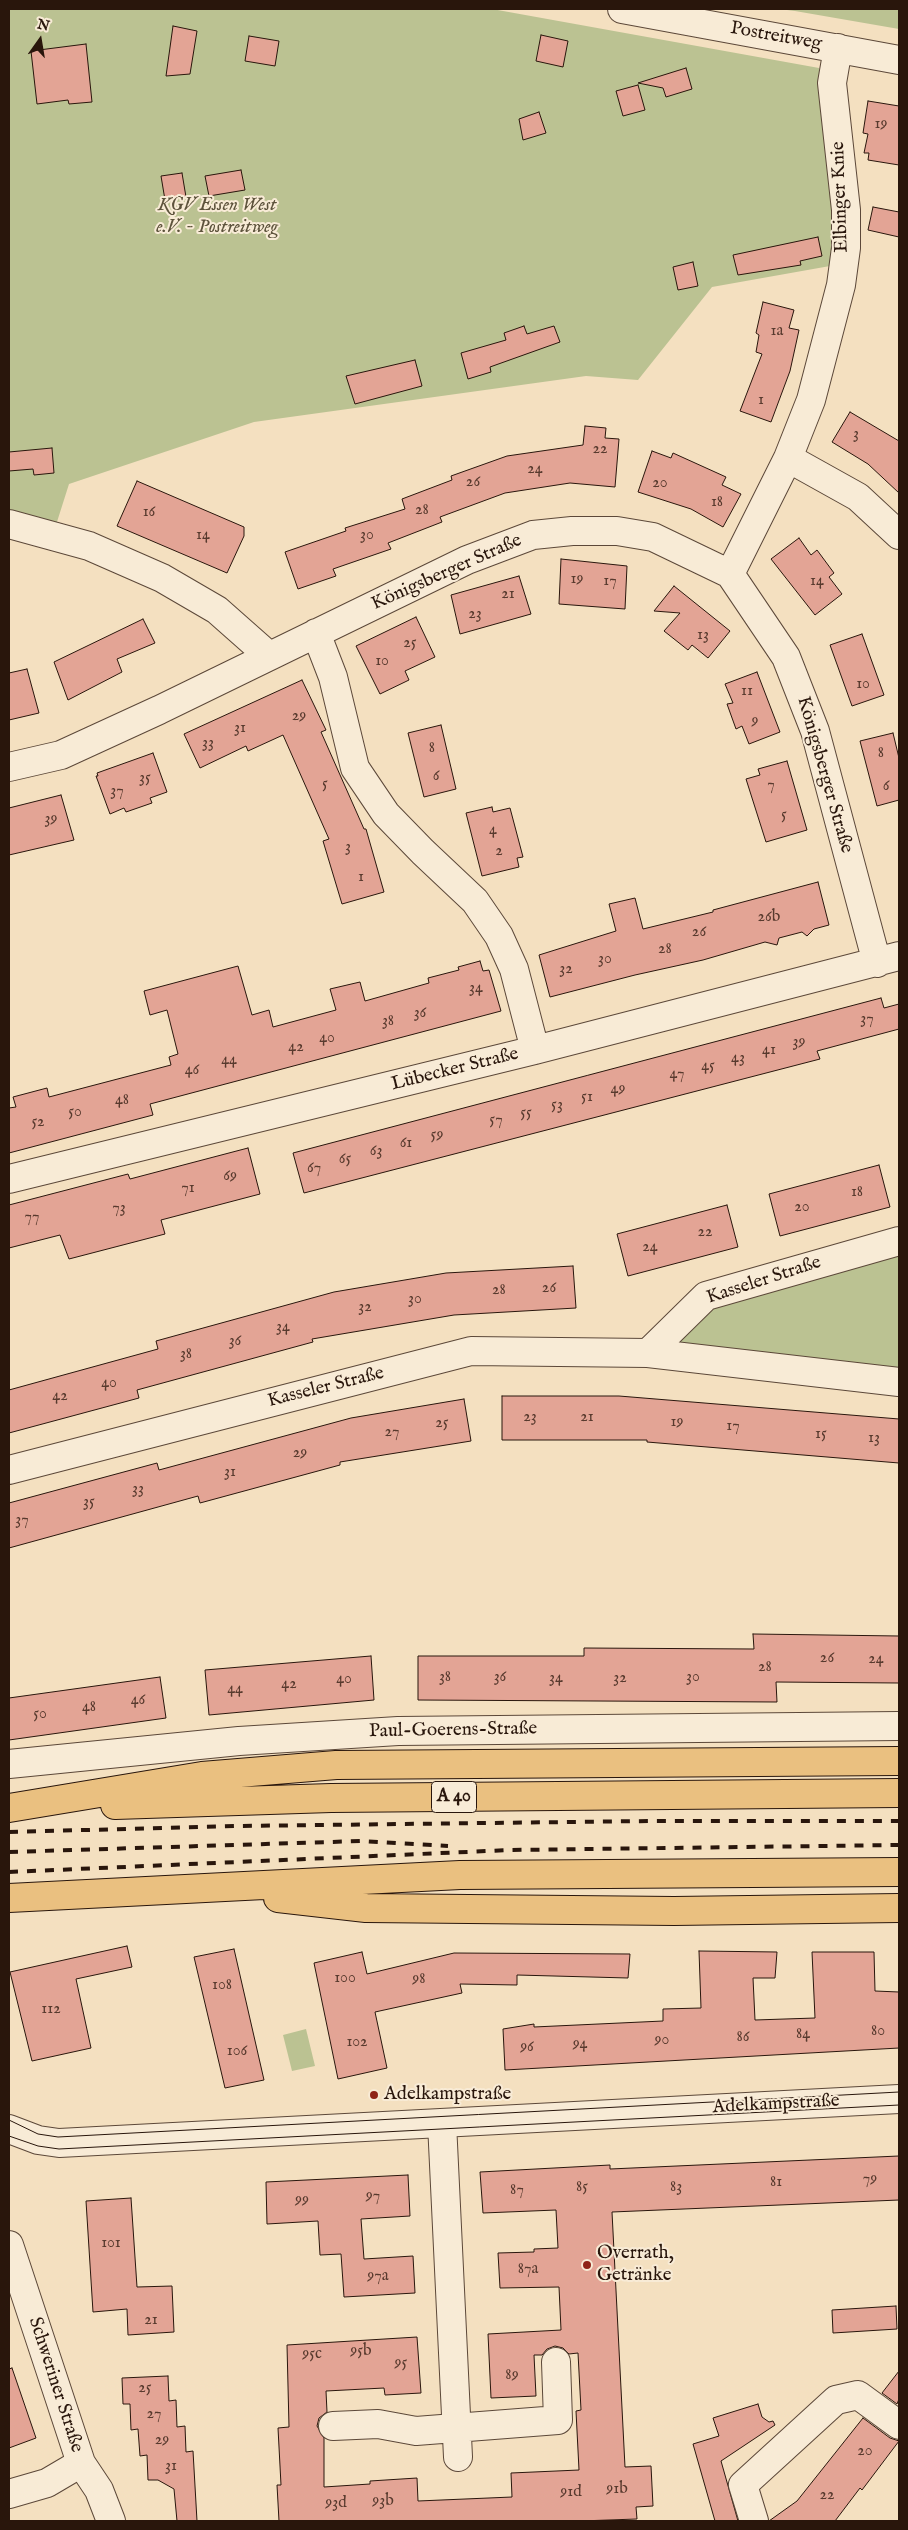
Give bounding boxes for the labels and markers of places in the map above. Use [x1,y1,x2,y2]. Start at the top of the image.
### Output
place label: Adelkampstraße [384,2084,511,2106]
marker: Adelkampstraße [368,2089,380,2101]
place label: Overrath, Getränke [597,2243,674,2287]
marker: Overrath, Getränke [581,2259,593,2271]

